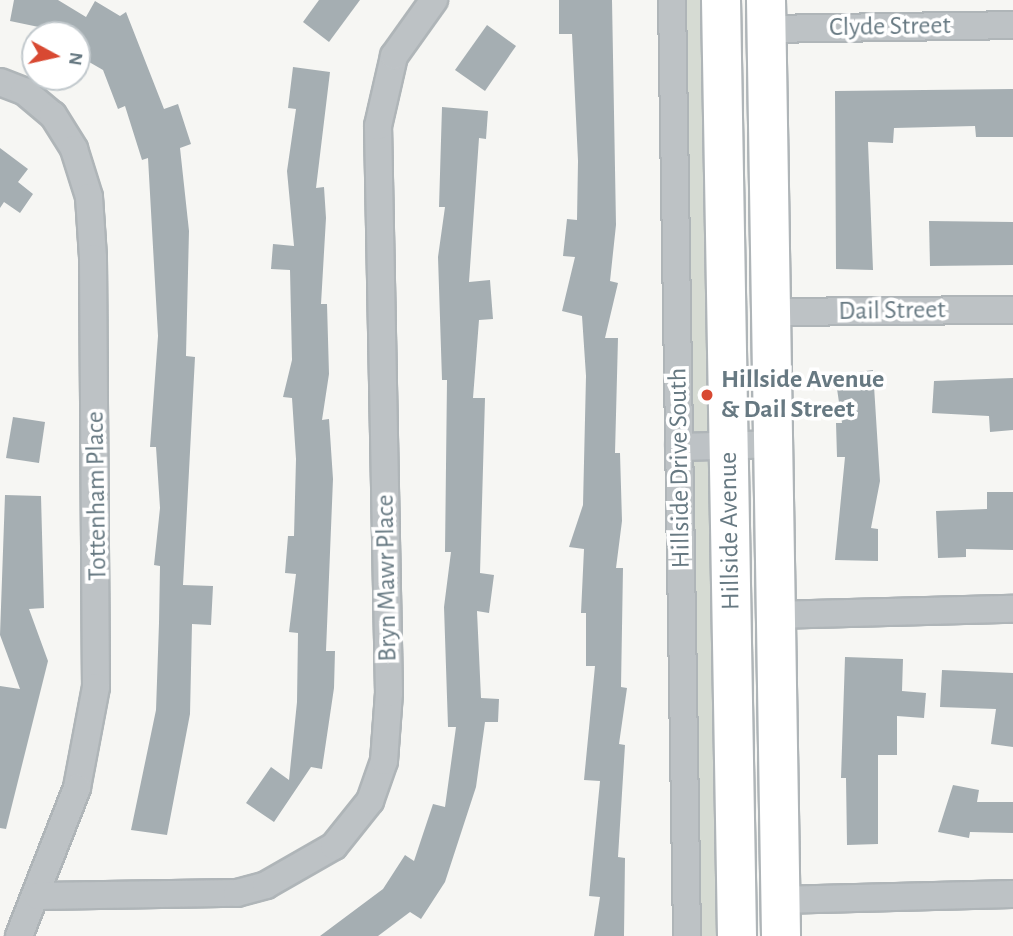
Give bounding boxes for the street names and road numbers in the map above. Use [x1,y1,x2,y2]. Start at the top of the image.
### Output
street label: Clyde Street [829,10,951,44]
street label: Dail Street [838,294,946,328]
street label: Hillside Drive South [663,367,697,569]
street label: Tottenham Place [80,411,114,581]
street label: Hillside Avenue [713,452,747,610]
street label: Bryn Mawr Place [370,494,404,662]

